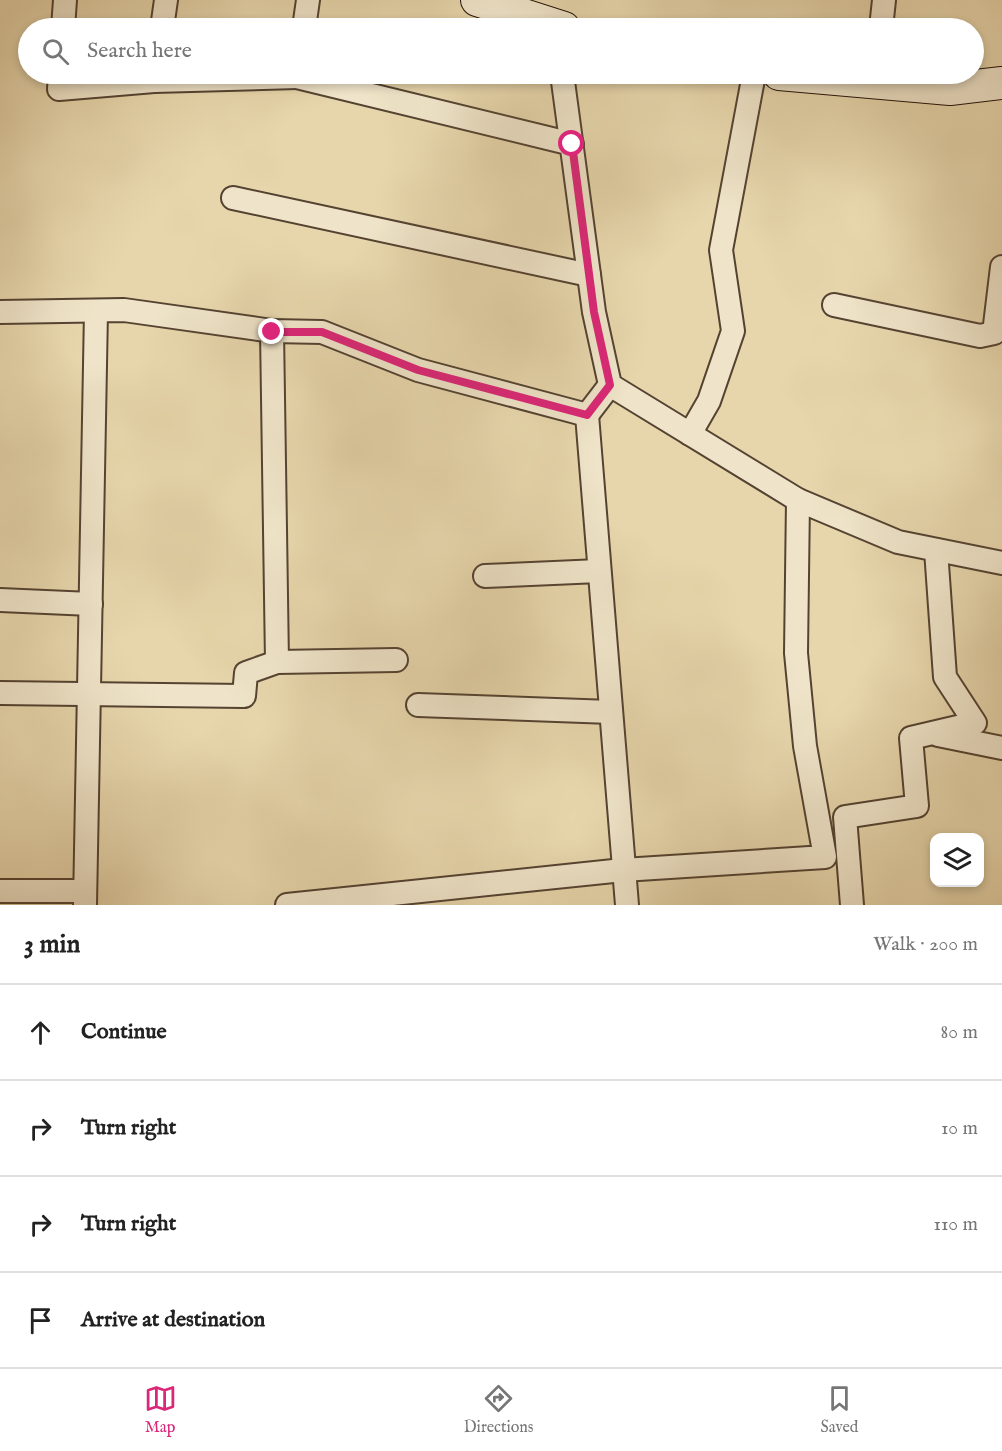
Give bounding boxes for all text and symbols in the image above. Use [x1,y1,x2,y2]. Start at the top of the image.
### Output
search box [18,18,984,84]
icon: search [39,35,72,68]
text: Search here [87,37,192,65]
route start [558,130,584,156]
route end [258,318,284,344]
map controls [930,833,984,887]
button: layers [930,833,984,887]
text: 3 min [24,928,80,961]
text: Walk · 200 m [873,932,978,957]
icon: ahead [24,1016,57,1049]
text: Continue [81,1018,167,1046]
text: 80 m [941,1020,978,1045]
icon: right [24,1112,57,1145]
text: Turn right [81,1114,176,1142]
text: 10 m [941,1116,978,1141]
icon: right [24,1208,57,1241]
text: Turn right [81,1210,176,1238]
text: 110 m [934,1212,978,1237]
icon: arrive [24,1304,57,1337]
text: Arrive at destination [81,1306,265,1334]
tab: Map [144,1382,177,1438]
tab: Directions [464,1382,533,1438]
tab: Saved [821,1382,858,1438]

